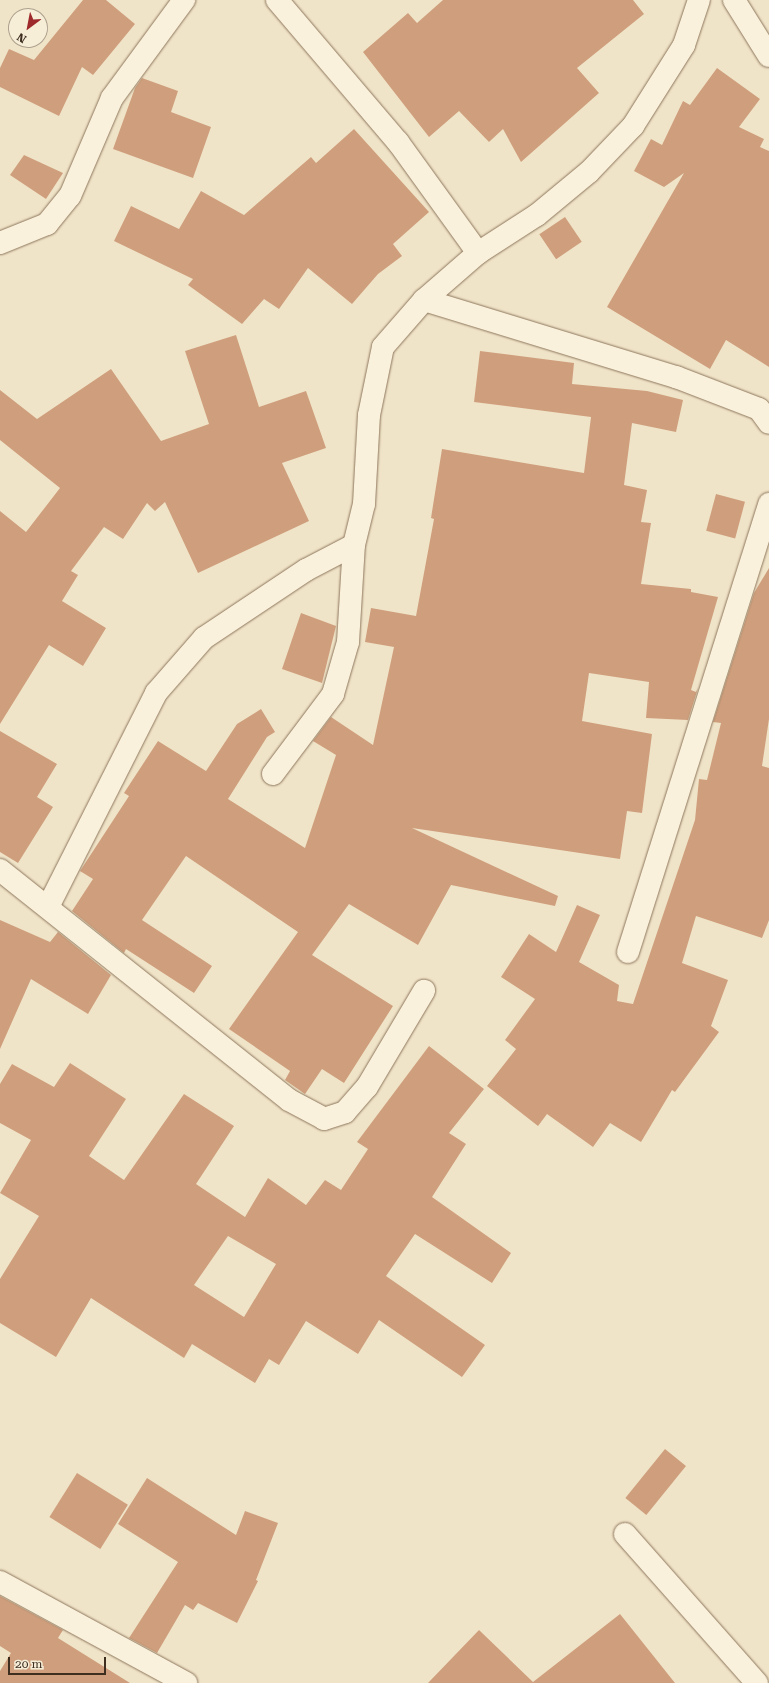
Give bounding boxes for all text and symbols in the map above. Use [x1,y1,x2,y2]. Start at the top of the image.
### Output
north arrow [8,8,48,48]
text: N [15,30,29,46]
scale bar [10,1649,108,1675]
text: 20 m [15,1657,42,1671]

